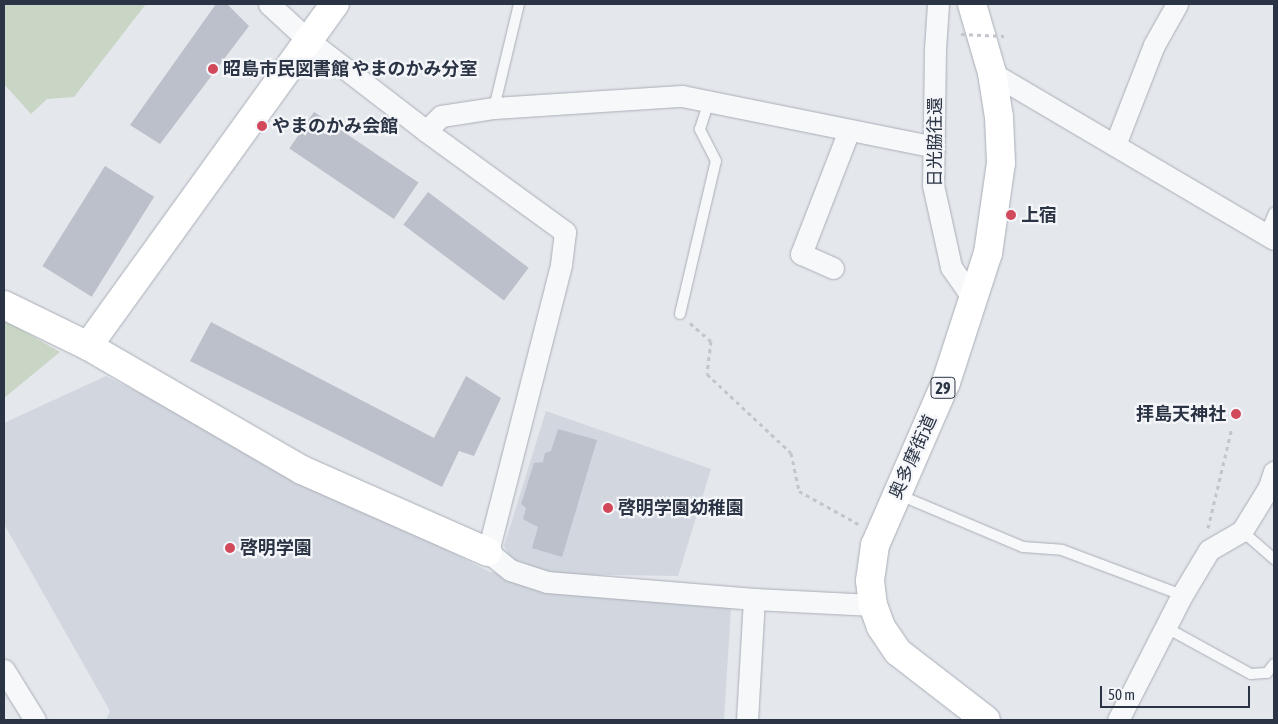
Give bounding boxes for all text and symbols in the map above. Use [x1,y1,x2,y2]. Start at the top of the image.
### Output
place label: 昭島市民図書館 やまのかみ分室 [223,58,477,80]
marker: 昭島市民図書館 やまのかみ分室 [207,63,219,75]
street label: 日光脇往還 [924,97,946,187]
place label: やまのかみ会館 [272,115,398,137]
marker: やまのかみ会館 [256,120,268,132]
place label: 上宿 [1021,204,1057,226]
marker: 上宿 [1005,209,1017,221]
road number: 29 [929,374,957,402]
place label: 拝島天神社 [1136,403,1226,425]
marker: 拝島天神社 [1230,408,1242,420]
street label: 奥多摩街道 [885,411,941,503]
place label: 啓明学園幼稚園 [618,497,744,519]
marker: 啓明学園幼稚園 [602,502,614,514]
place label: 啓明学園 [240,537,312,559]
marker: 啓明学園 [224,542,236,554]
scale bar [1103,676,1253,708]
text: 50 m [1108,686,1135,703]

